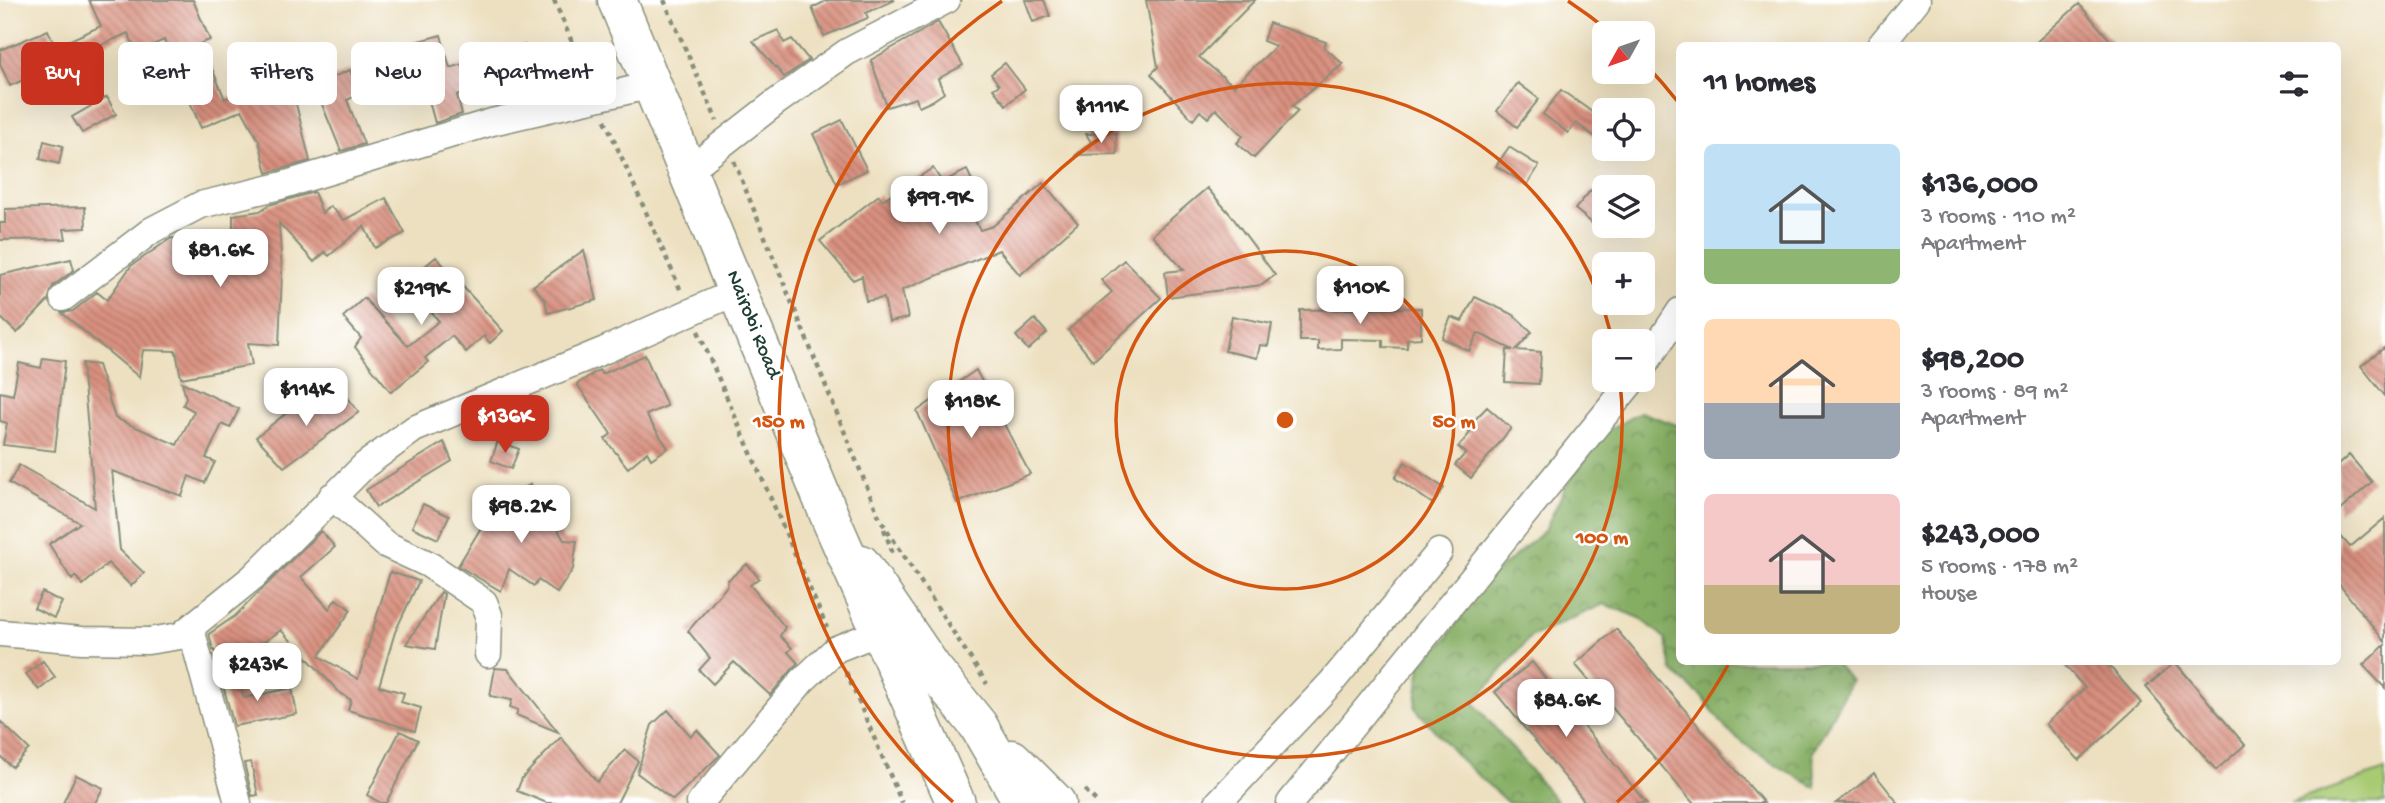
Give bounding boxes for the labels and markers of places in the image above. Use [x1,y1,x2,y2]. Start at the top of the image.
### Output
pin: $111K [1052,86,1150,145]
pin: $99.9K [882,176,996,236]
pin: $81.6K [163,230,277,289]
pin: $110K [1311,266,1409,326]
pin: $219K [372,268,470,327]
pin: $114K [257,368,355,428]
pin: $118K [922,380,1020,440]
pin: $136K [456,396,554,455]
centre of rings [1273,408,1297,432]
pin: $98.2K [464,486,578,545]
pin: $243K [208,644,306,703]
pin: $84.6K [1509,680,1623,739]

